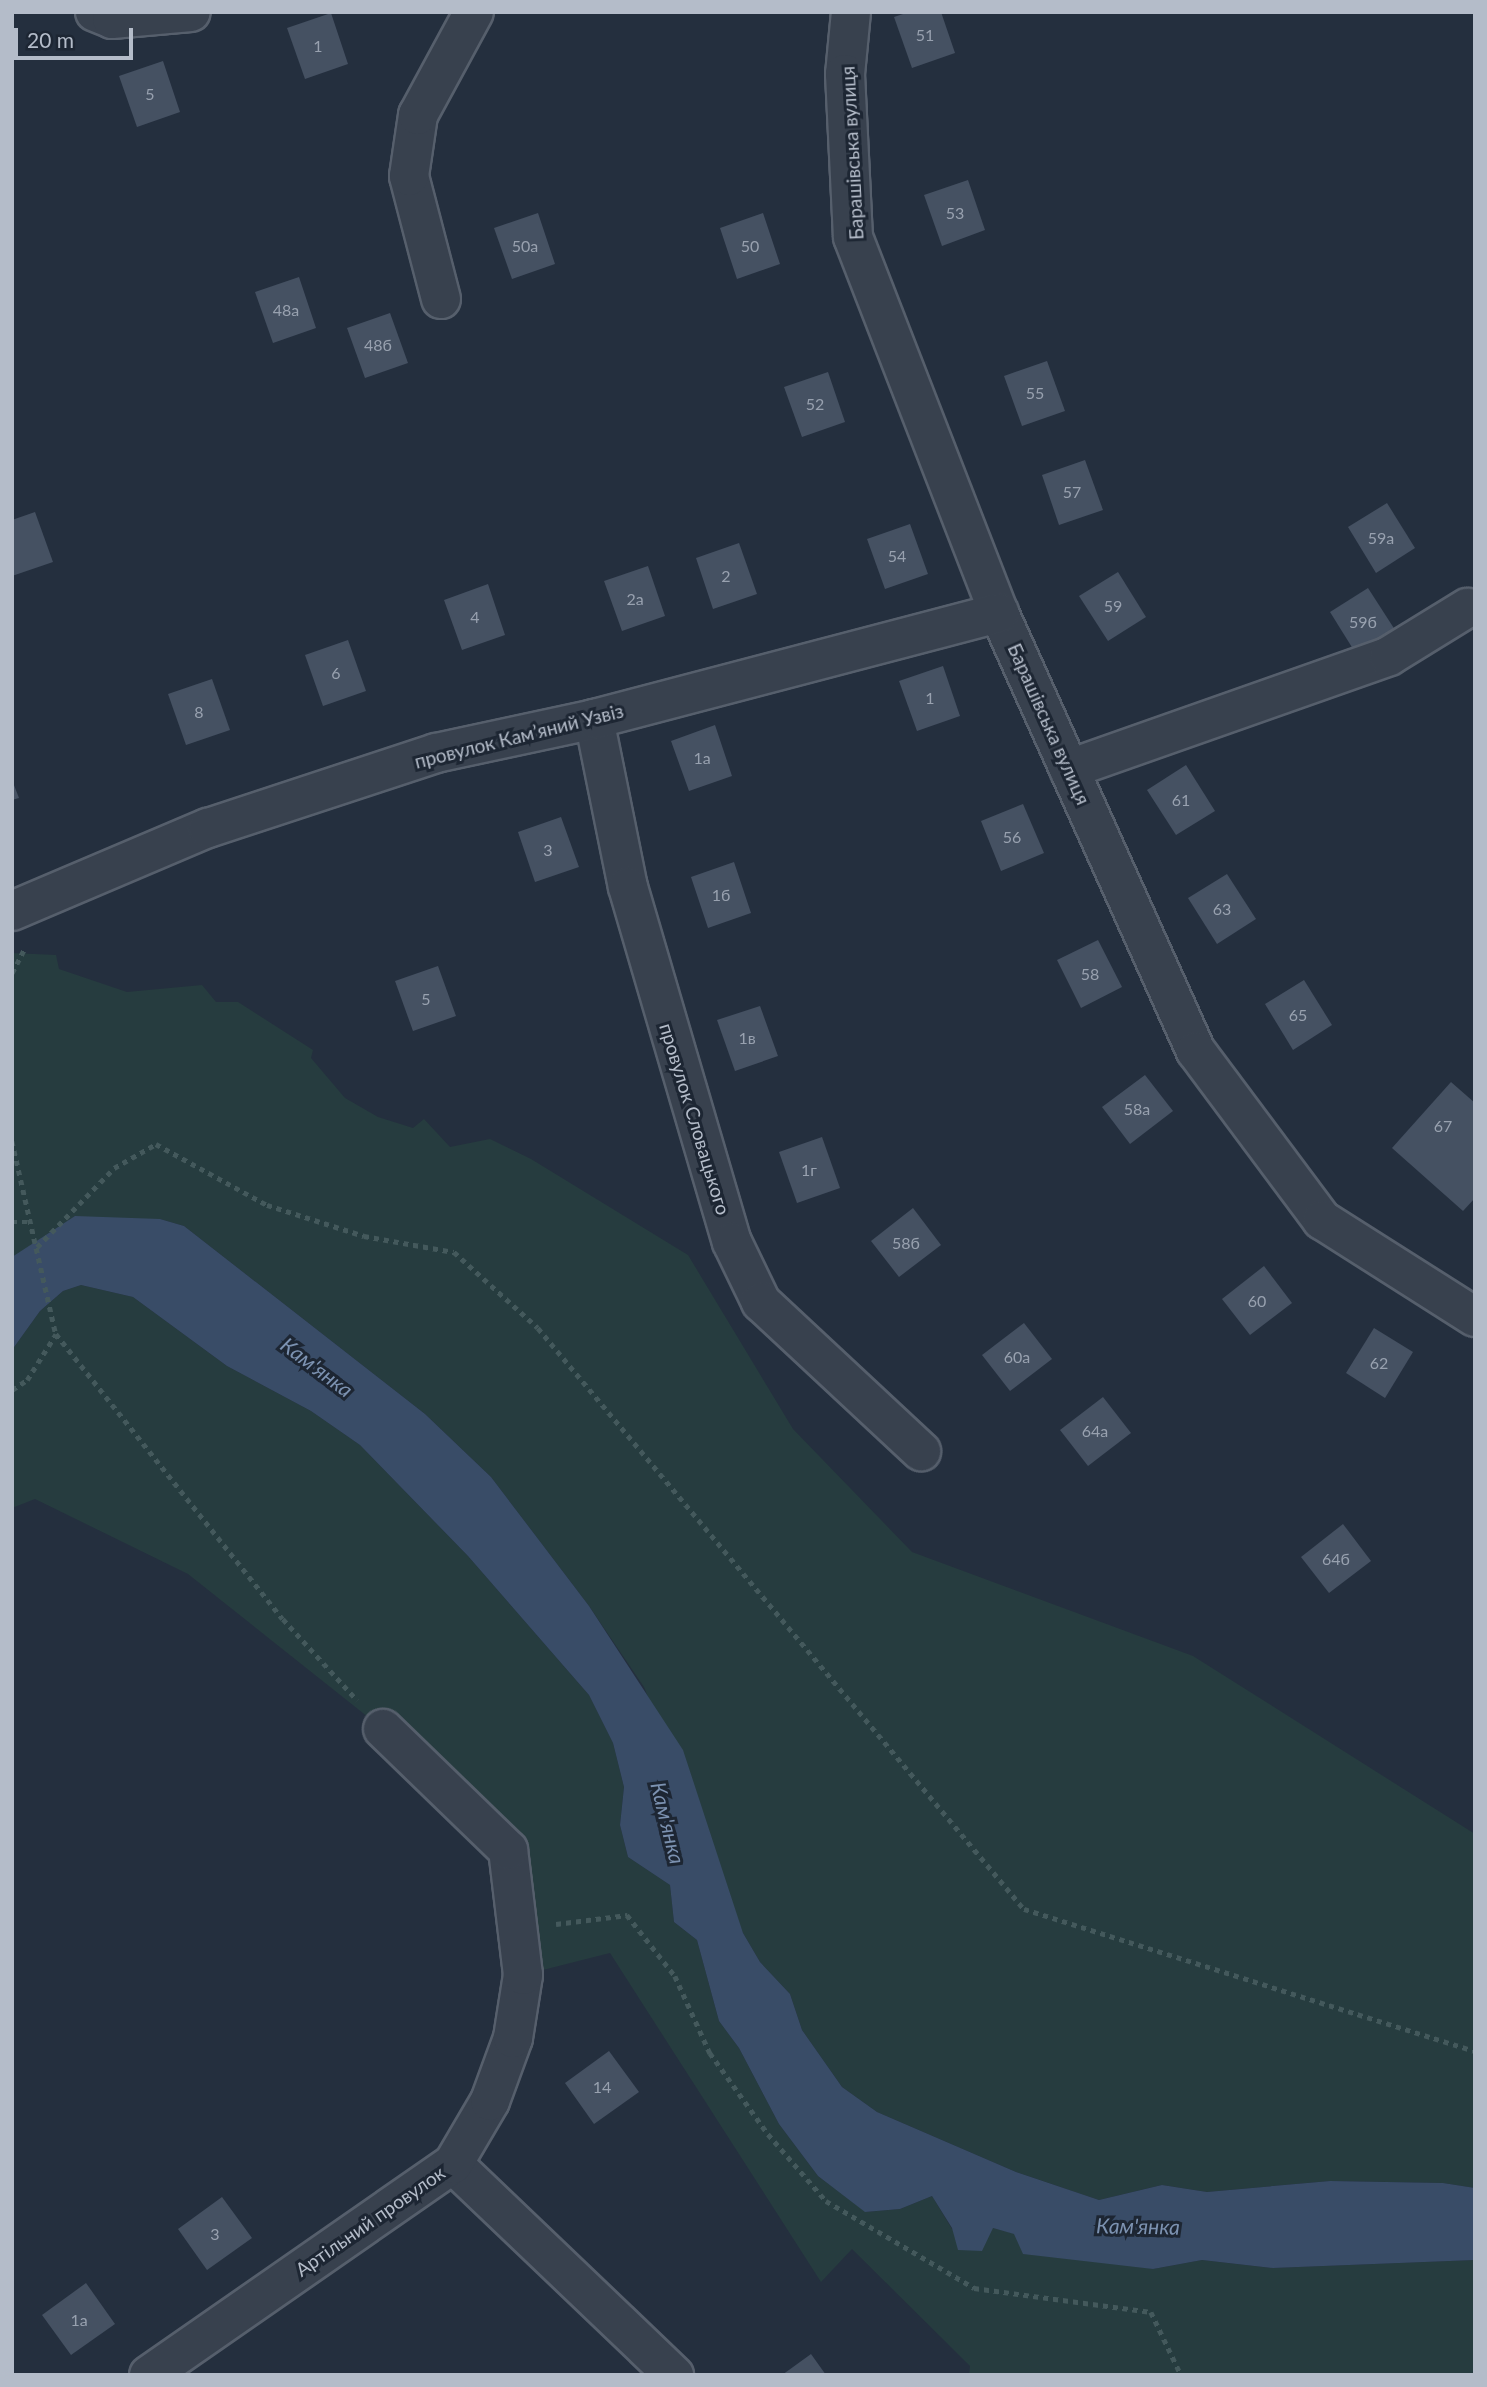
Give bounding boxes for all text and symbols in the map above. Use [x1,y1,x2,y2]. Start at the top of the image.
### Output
scale bar [18,14,136,58]
house number: 51 [916,25,934,45]
text: 20 m [27,27,74,52]
house number: 1 [313,36,323,56]
street label: Барашівська вулиця [836,65,868,241]
house number: 5 [145,84,155,104]
house number: 53 [946,203,964,223]
house number: 50а [512,236,538,256]
house number: 50 [741,236,759,256]
house number: 48а [273,300,299,320]
house number: 48б [364,335,392,355]
house number: 55 [1026,383,1044,403]
house number: 52 [806,394,824,414]
house number: 57 [1063,482,1081,502]
house number: 59а [1368,528,1394,548]
house number: 54 [888,546,906,566]
house number: 2 [721,566,731,586]
house number: 2а [626,589,644,609]
house number: 59 [1104,596,1122,616]
house number: 4 [470,607,480,627]
house number: 59б [1349,612,1377,632]
street label: Барашівська вулиця [1003,640,1095,808]
house number: 6 [331,663,341,683]
house number: 1 [925,688,935,708]
street label: провулок Камʼяний Узвіз [412,699,626,773]
house number: 8 [194,702,204,722]
house number: 1а [693,748,711,768]
house number: 61 [1172,790,1190,810]
house number: 56 [1003,827,1021,847]
house number: 3 [543,840,553,860]
house number: 1б [712,885,730,905]
house number: 63 [1213,899,1231,919]
house number: 58 [1081,964,1099,984]
house number: 5 [421,989,431,1009]
house number: 65 [1289,1005,1307,1025]
street label: провулок Словацького [655,1020,735,1218]
house number: 1в [738,1028,756,1048]
house number: 58а [1124,1099,1150,1119]
house number: 67 [1434,1116,1452,1136]
house number: 1г [801,1160,817,1180]
house number: 58б [892,1233,920,1253]
house number: 60 [1248,1291,1266,1311]
water label: Кам'янка [276,1332,358,1402]
house number: 60а [1004,1347,1030,1367]
house number: 62 [1370,1353,1388,1373]
house number: 64а [1082,1421,1108,1441]
house number: 64б [1322,1549,1350,1569]
water label: Кам'янка [646,1779,690,1867]
house number: 14 [593,2077,611,2097]
street label: Артільний провулок [291,2161,449,2281]
water label: Кам'янка [1096,2213,1180,2239]
house number: 3 [210,2224,220,2244]
house number: 1а [70,2310,88,2330]

